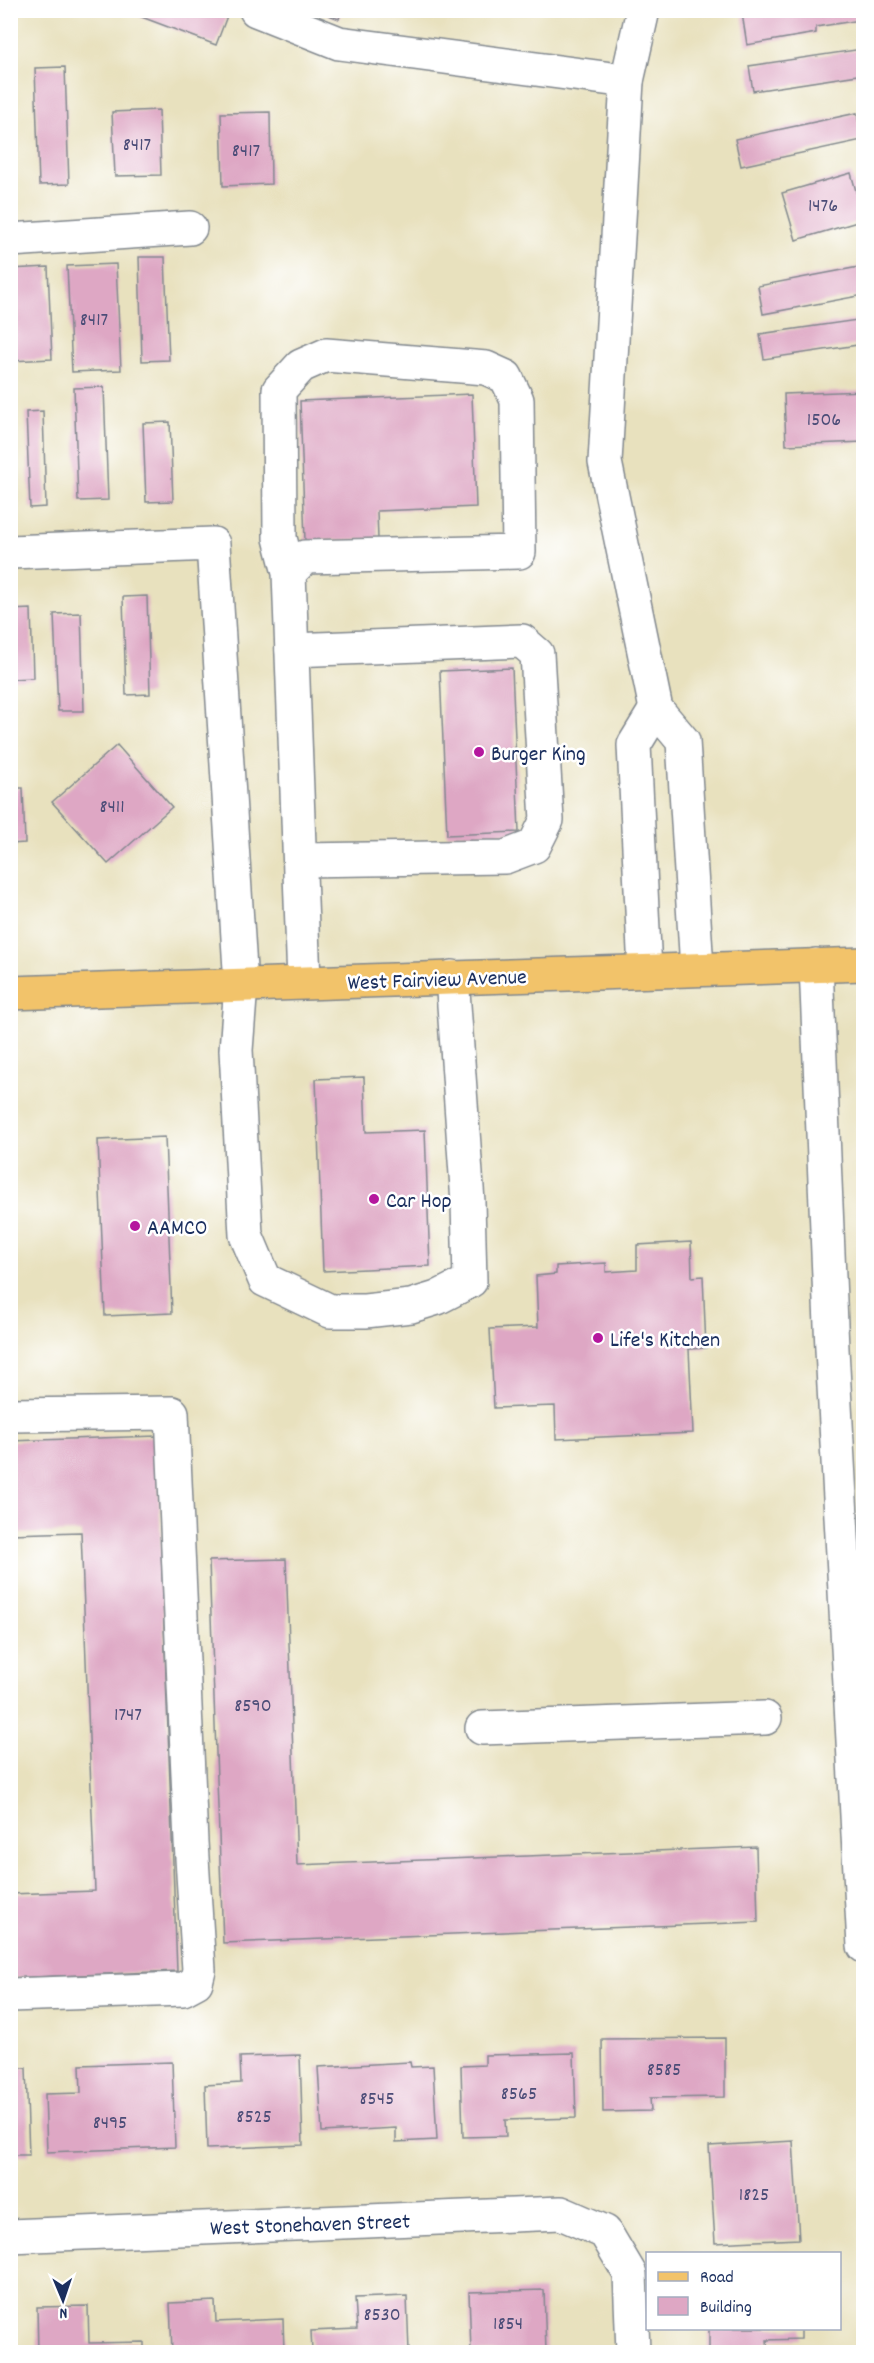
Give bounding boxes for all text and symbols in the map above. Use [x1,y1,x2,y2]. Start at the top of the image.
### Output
house number: 8417 [123,132,151,160]
house number: 8417 [232,138,260,166]
house number: 1476 [808,193,838,221]
house number: 8417 [80,307,108,335]
house number: 1506 [807,407,841,435]
place label: Burger King [491,740,586,771]
marker: Burger King [472,745,486,759]
house number: 8411 [99,794,125,822]
street label: West Fairview Avenue [347,963,527,1000]
place label: Car Hop [386,1187,452,1218]
marker: Car Hop [367,1192,381,1206]
place label: AAMCO [147,1214,207,1245]
marker: AAMCO [128,1219,142,1233]
place label: Life's Kitchen [610,1326,720,1357]
marker: Life's Kitchen [591,1331,605,1345]
house number: 8590 [234,1693,272,1721]
house number: 1747 [114,1702,142,1730]
house number: 8585 [647,2057,681,2085]
house number: 8565 [501,2081,537,2109]
house number: 8545 [360,2086,394,2114]
house number: 8525 [236,2104,272,2132]
house number: 8495 [93,2110,127,2138]
house number: 1825 [739,2182,769,2210]
street label: West Stonehaven Street [210,2208,411,2245]
legend [646,2252,841,2330]
text: Road [700,2266,734,2291]
north arrow [33,2270,93,2330]
text: Building [700,2296,752,2321]
text: N [59,2301,68,2324]
house number: 8530 [363,2302,401,2330]
house number: 1854 [493,2311,523,2339]

